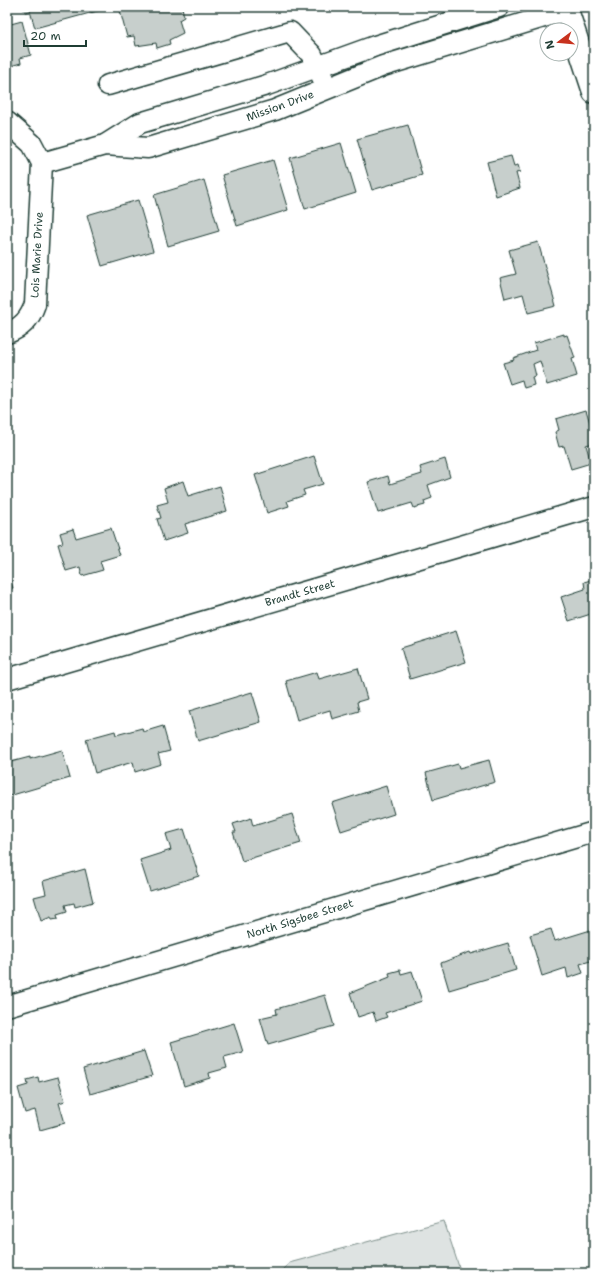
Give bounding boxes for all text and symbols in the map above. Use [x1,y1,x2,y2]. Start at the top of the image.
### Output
scale bar [24,22,86,48]
north arrow [539,22,579,62]
text: 20 m [30,28,61,44]
text: N [541,38,558,51]
street label: Mission Drive [244,87,316,125]
street label: Lois Marie Drive [27,211,47,299]
street label: Brandt Street [263,576,337,610]
street label: North Sigsbee Street [245,896,355,942]

